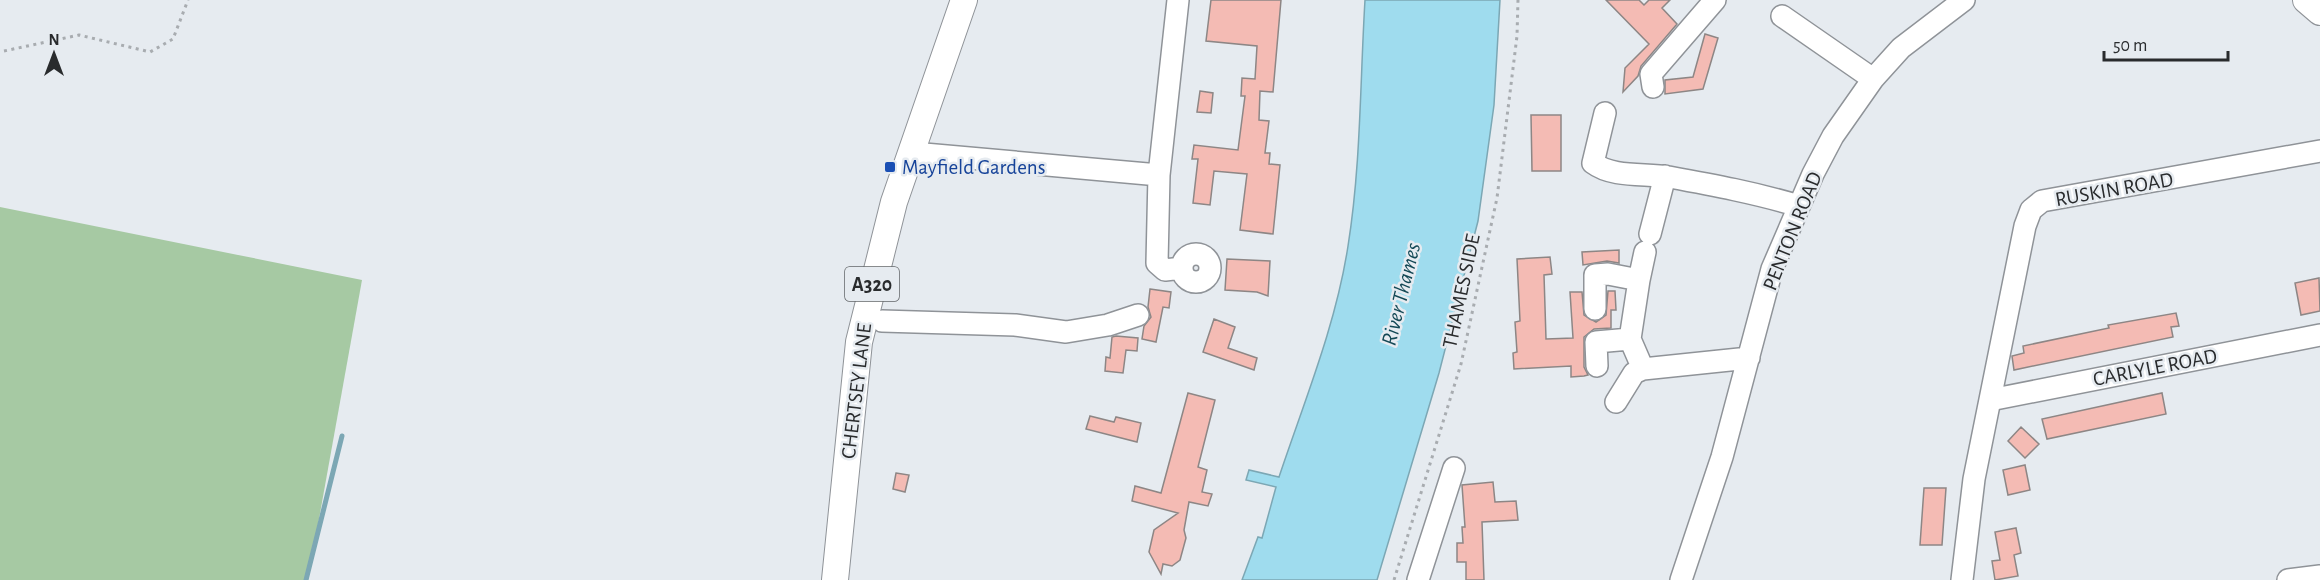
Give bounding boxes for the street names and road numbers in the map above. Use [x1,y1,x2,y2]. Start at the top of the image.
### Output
street label: PENTON ROAD [1759,169,1826,293]
street label: RUSKIN ROAD [2053,169,2175,210]
street label: THAMES SIDE [1439,232,1484,350]
road number: A320 [845,267,899,301]
street label: CHERTSEY LANE [838,322,875,460]
street label: CARLYLE ROAD [2091,345,2219,390]

